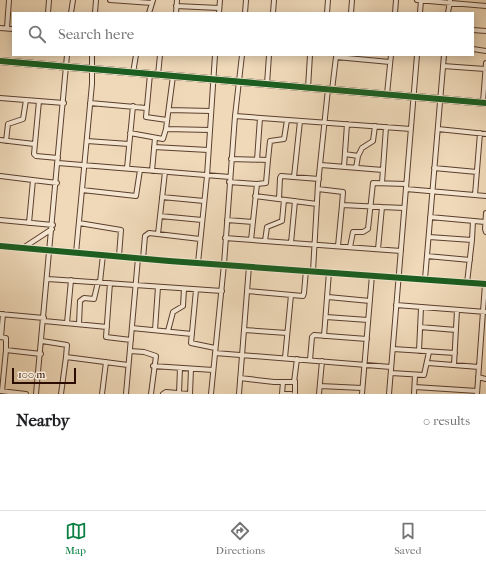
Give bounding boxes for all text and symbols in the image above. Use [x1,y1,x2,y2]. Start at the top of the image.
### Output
search box [12,12,474,56]
icon: search [26,23,48,45]
text: Search here [58,25,134,43]
scale bar [12,366,76,385]
text: 100 m [18,368,46,381]
text: Nearby [16,410,70,430]
text: 0 results [423,413,470,428]
tab: Map [65,520,87,557]
tab: Directions [216,520,265,557]
tab: Saved [394,520,421,557]

